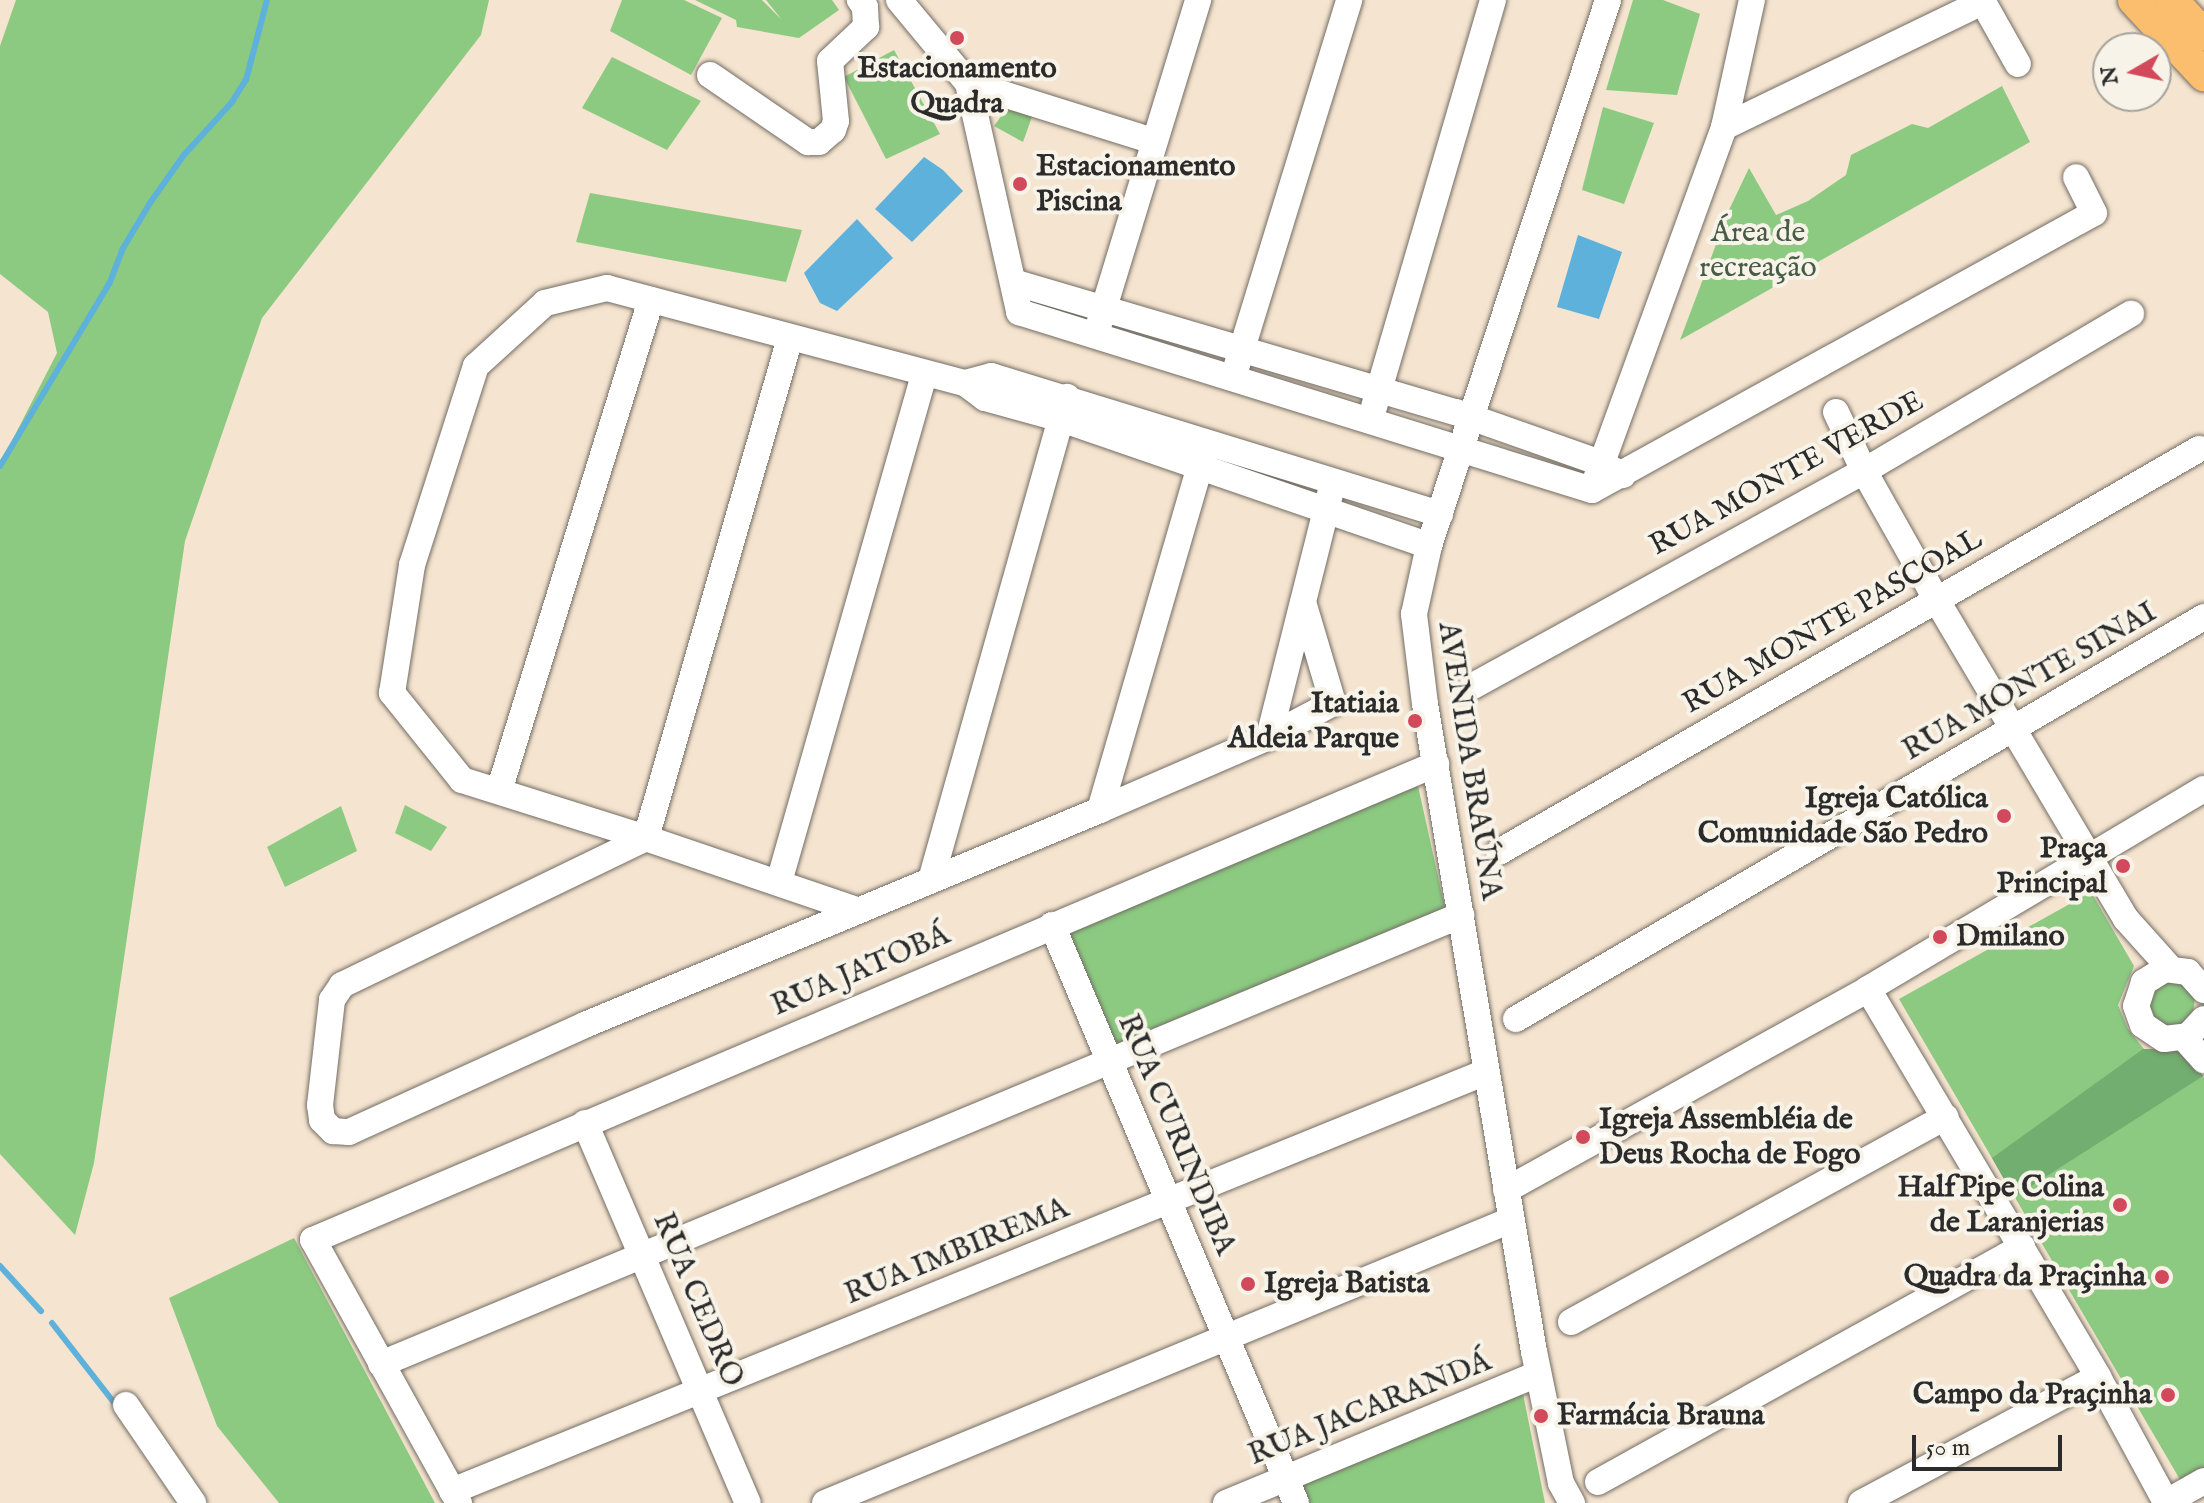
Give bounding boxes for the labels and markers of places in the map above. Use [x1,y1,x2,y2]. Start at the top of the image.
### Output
marker: Estacionamento Quadra [948,29,966,47]
place label: Estacionamento Quadra [857,51,1057,122]
place label: Estacionamento Piscina [1036,149,1235,220]
marker: Estacionamento Piscina [1011,175,1029,193]
place label: Itatiaia Aldeia Parque [1228,686,1399,756]
marker: Itatiaia Aldeia Parque [1406,712,1424,730]
place label: Igreja Católica Comunidade São Pedro [1698,781,1988,852]
marker: Igreja Católica Comunidade São Pedro [1995,807,2013,825]
place label: Praça Principal [1996,831,2107,902]
marker: Praça Principal [2114,857,2132,875]
place label: Dmilano [1956,919,2065,955]
marker: Dmilano [1931,928,1949,946]
place label: Igreja Assembléia de Deus Rocha de Fogo [1599,1102,1860,1172]
marker: Igreja Assembléia de Deus Rocha de Fogo [1574,1128,1592,1146]
place label: HalfPipe Colina de Laranjerias [1897,1170,2104,1240]
marker: HalfPipe Colina de Laranjerias [2111,1196,2129,1214]
place label: Quadra da Praçinha [1904,1259,2146,1295]
place label: Igreja Batista [1264,1266,1430,1302]
marker: Quadra da Praçinha [2153,1268,2171,1286]
marker: Igreja Batista [1239,1275,1257,1293]
place label: Campo da Praçinha [1913,1377,2152,1413]
marker: Campo da Praçinha [2159,1386,2177,1404]
place label: Farmácia Brauna [1557,1398,1764,1434]
marker: Farmácia Brauna [1532,1407,1550,1425]

